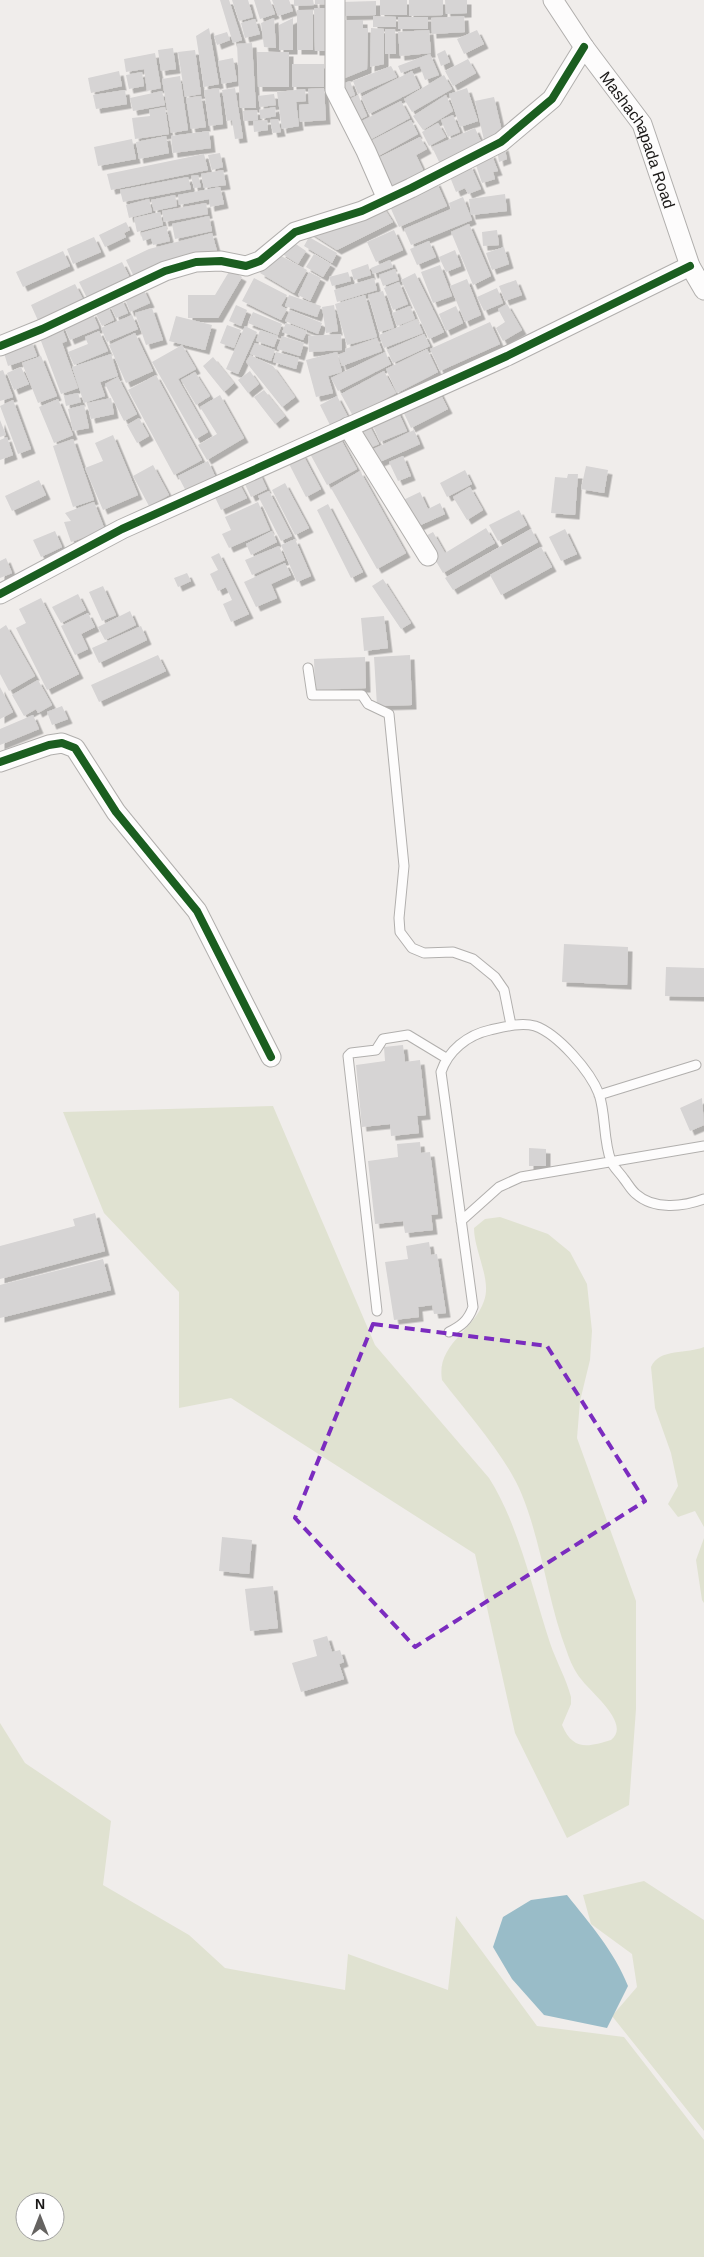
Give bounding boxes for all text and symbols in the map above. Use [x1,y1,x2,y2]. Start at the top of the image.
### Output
street label: Mashachapada Road [596,68,678,211]
north arrow [15,2192,65,2242]
text: N [35,2196,45,2212]

